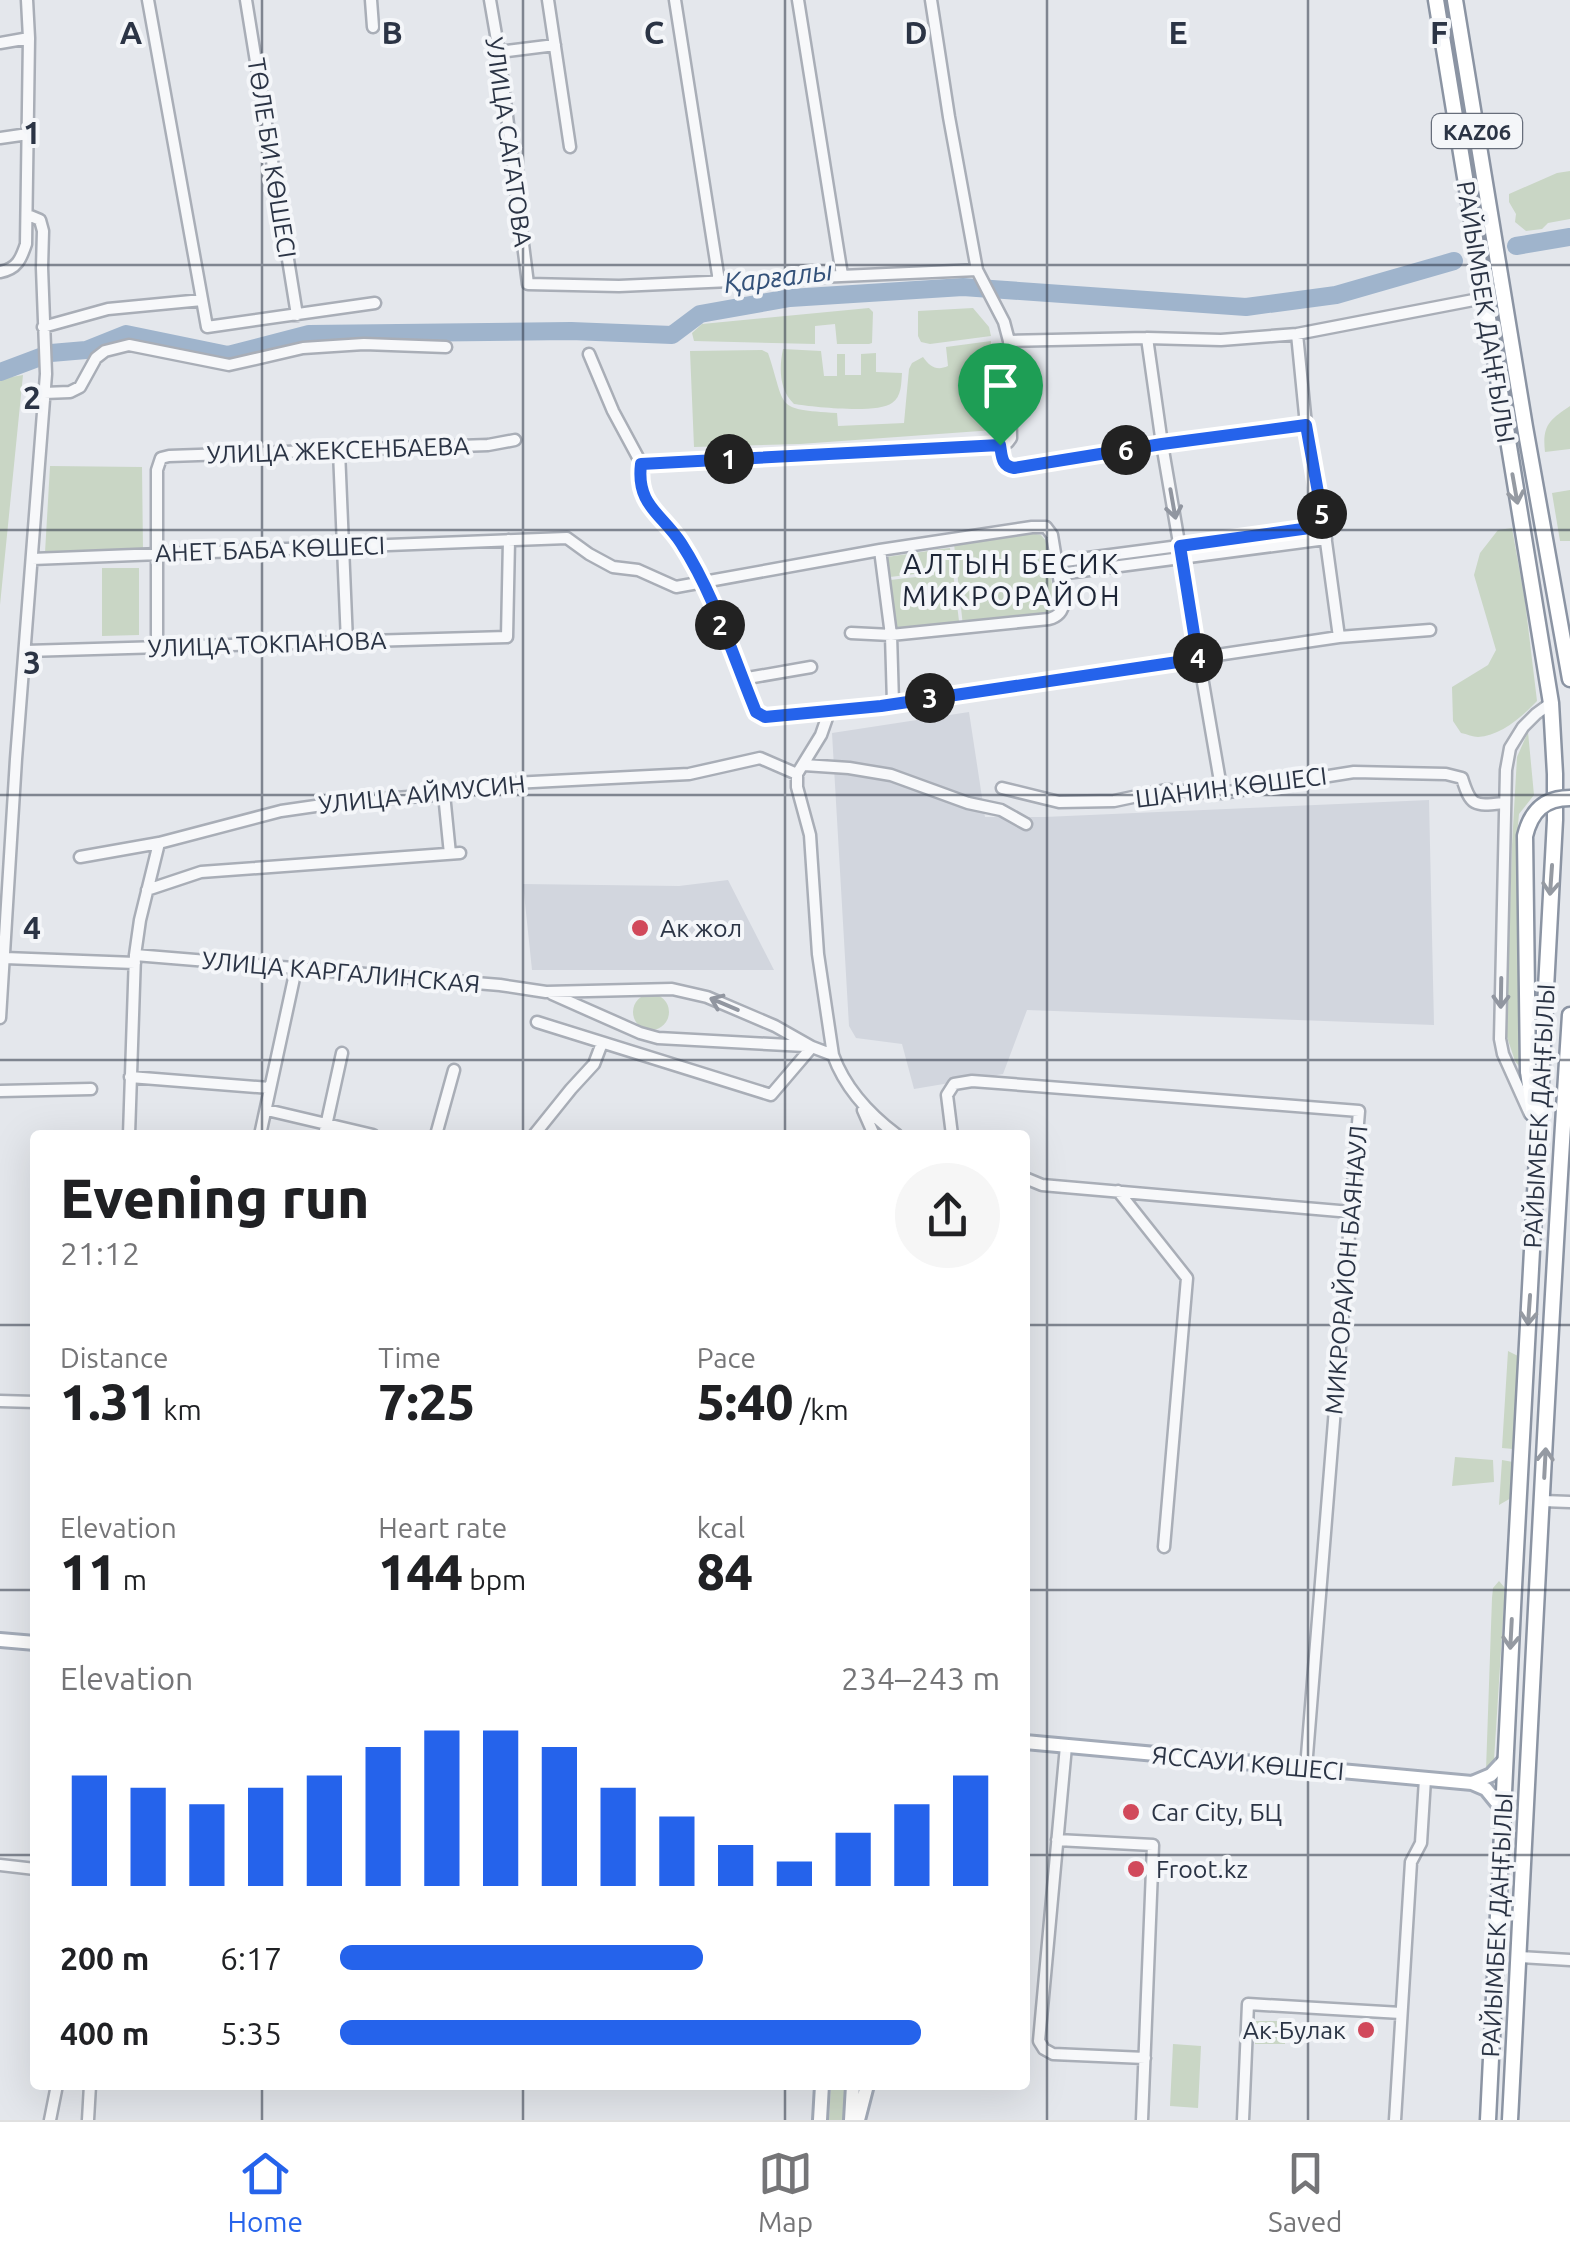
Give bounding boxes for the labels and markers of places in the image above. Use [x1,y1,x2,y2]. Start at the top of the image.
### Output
pin [958,343,1043,446]
pin: 6 [1101,425,1151,475]
pin: 1 [704,434,754,484]
pin: 5 [1297,489,1347,539]
pin: 2 [695,600,745,650]
pin: 4 [1173,633,1223,683]
pin: 3 [905,673,955,723]
place label: Ак жол [660,914,742,942]
marker: Ак жол [629,917,651,939]
place label: Car City, БЦ [1151,1798,1282,1826]
marker: Car City, БЦ [1120,1801,1142,1823]
place label: Froot.kz [1156,1855,1248,1883]
marker: Froot.kz [1125,1858,1147,1880]
place label: Ак-Булак [1243,2016,1346,2044]
marker: Ак-Булак [1355,2019,1377,2041]

